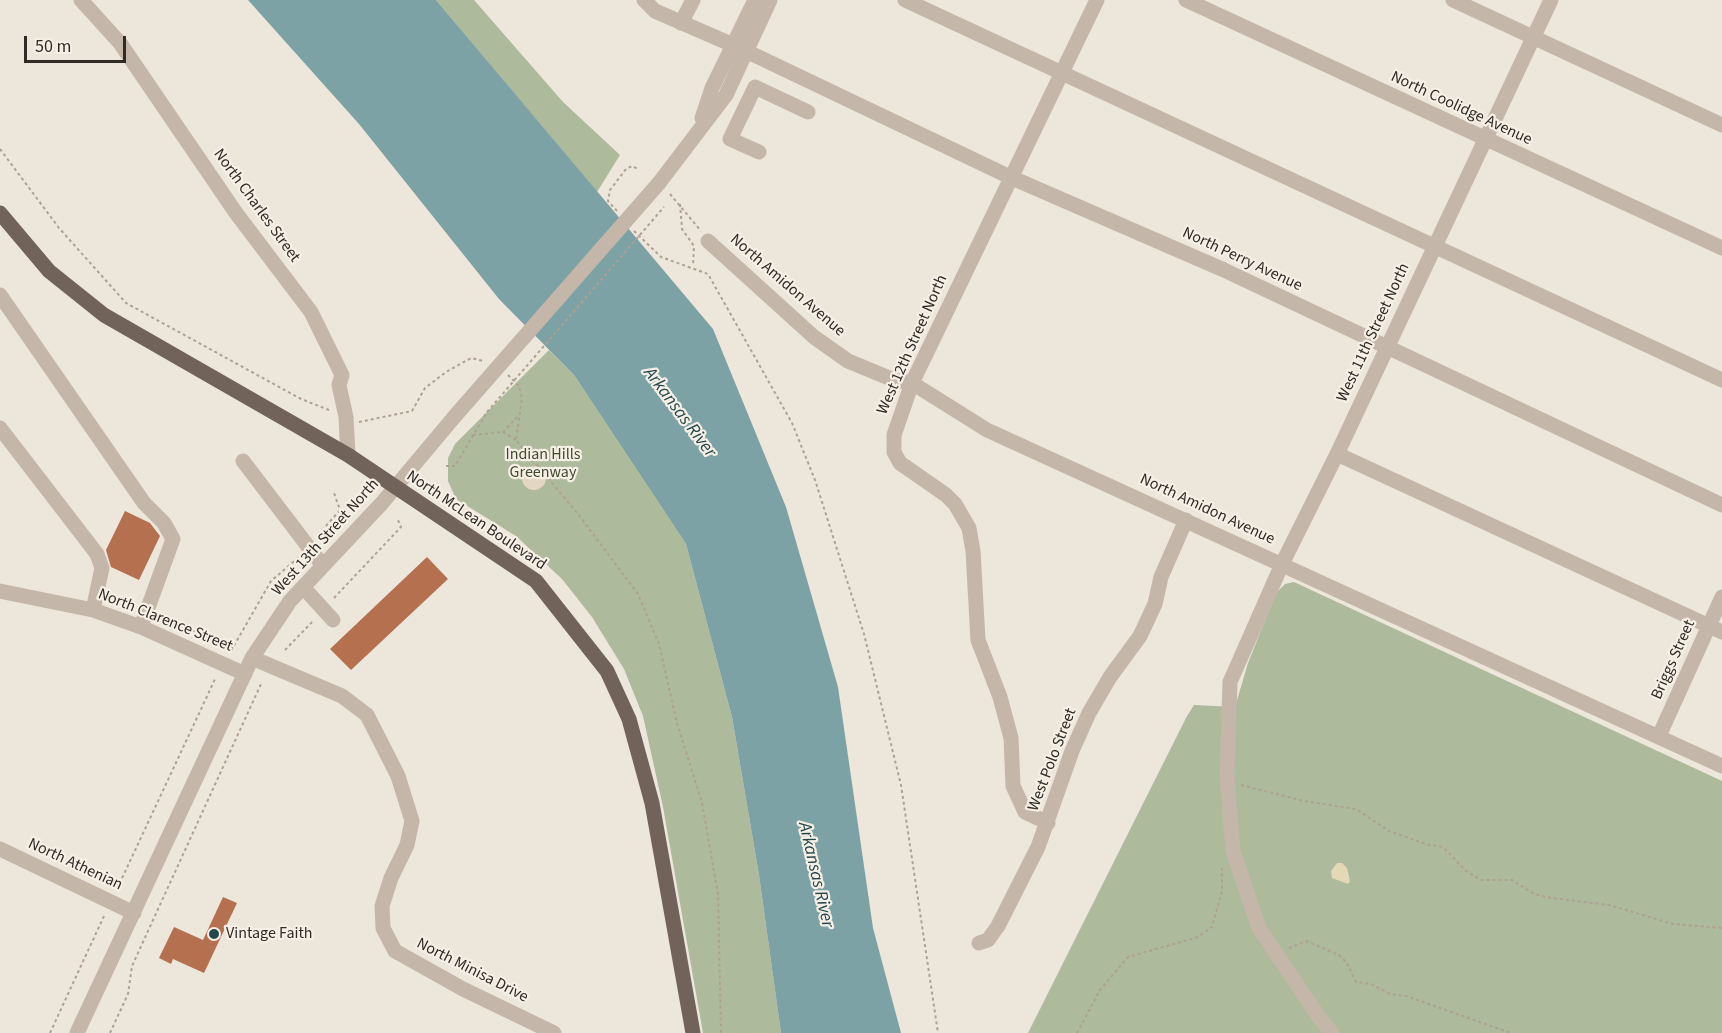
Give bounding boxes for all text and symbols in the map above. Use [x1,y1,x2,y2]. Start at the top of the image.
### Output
scale bar [27,24,129,62]
text: 50 m [35,34,71,59]
street label: North Coolidge Avenue [1387,68,1535,150]
street label: North Charles Street [208,146,304,266]
street label: North Perry Avenue [1179,224,1305,296]
street label: North Amidon Avenue [725,231,849,341]
street label: West 11th Street North [1333,261,1415,405]
street label: West 12th Street North [874,272,952,418]
water label: Arkansas River [638,364,720,462]
park label: Indian Hills Greenway [505,445,581,483]
street label: North McLean Boulevard [402,467,550,575]
street label: North Amidon Avenue [1137,470,1277,550]
street label: West 13th Street North [268,476,384,600]
street label: North Clarence Street [95,585,235,657]
street label: Briggs Street [1648,617,1700,703]
street label: West Polo Street [1025,706,1081,814]
water label: Arkansas River [792,820,838,930]
street label: North Athenian [25,835,125,895]
place label: Vintage Faith [226,924,313,944]
marker: Vintage Faith [207,927,221,941]
street label: North Minisa Drive [413,935,531,1007]

